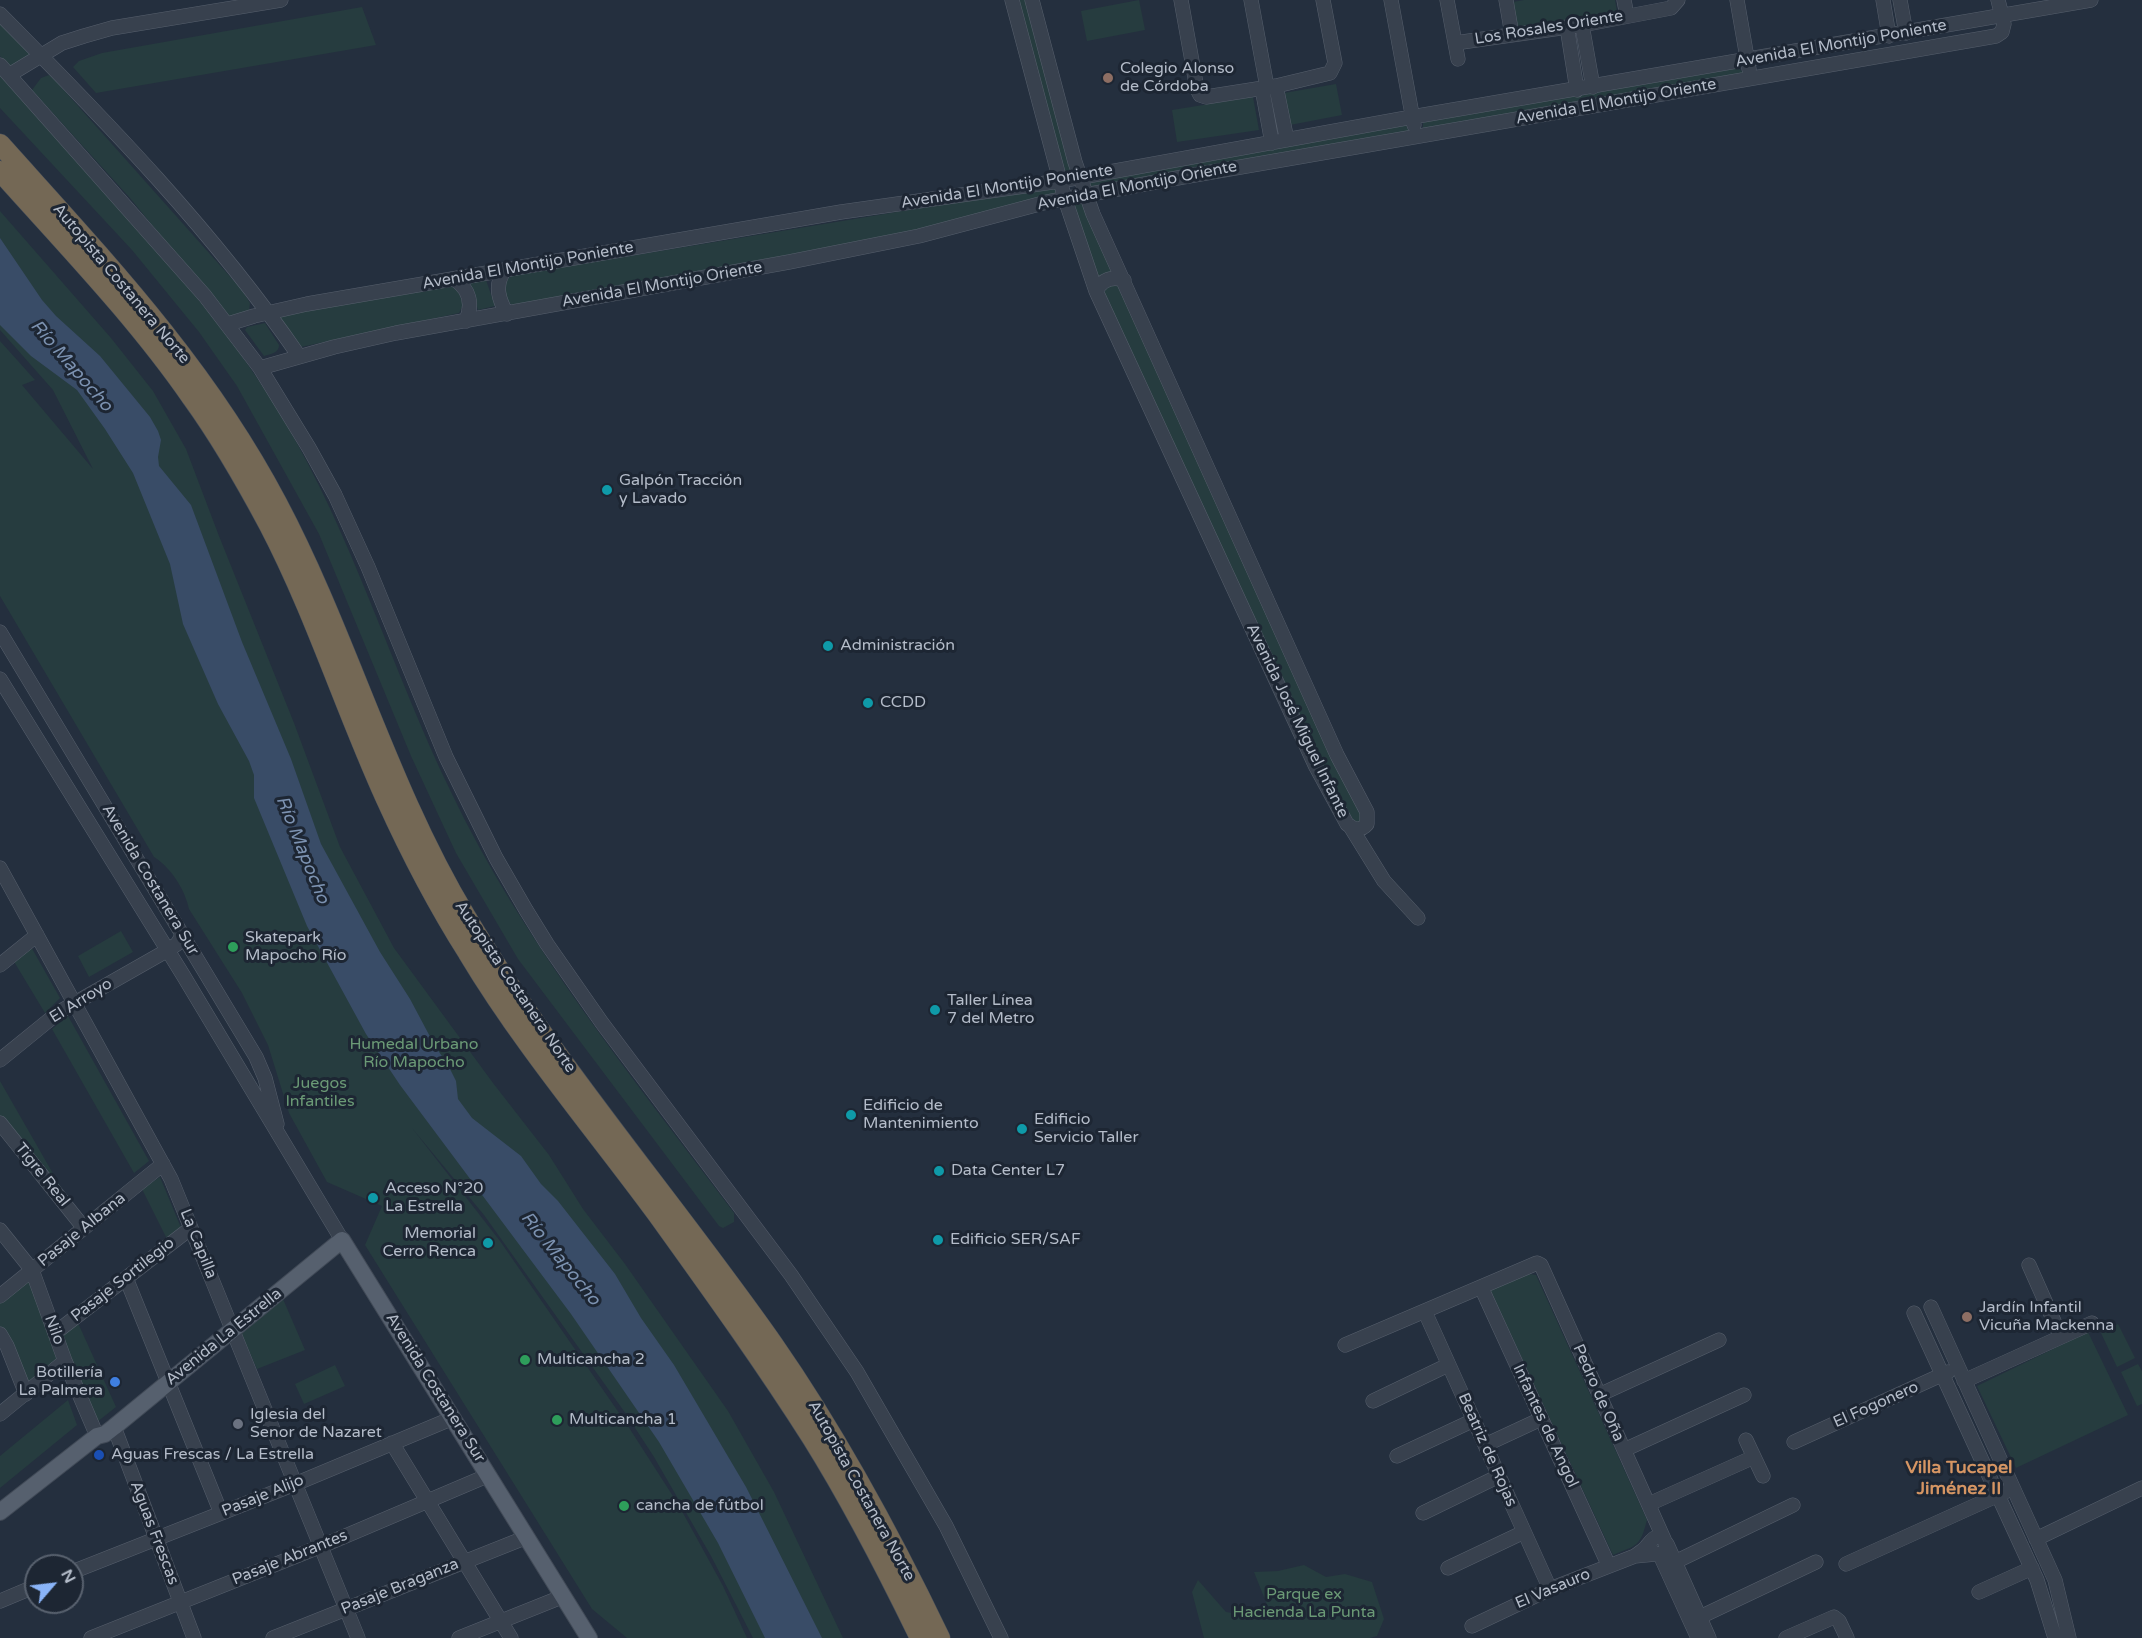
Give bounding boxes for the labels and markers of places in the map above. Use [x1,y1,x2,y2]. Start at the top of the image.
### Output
place label: Colegio Alonso de Córdoba [1120,59,1234,97]
marker: Colegio Alonso de Córdoba [1101,71,1115,85]
place label: Galpón Tracción y Lavado [619,471,742,509]
marker: Galpón Tracción y Lavado [600,483,614,497]
place label: Administración [840,636,955,656]
marker: Administración [821,639,835,653]
place label: CCDD [880,693,926,713]
marker: CCDD [861,696,875,710]
place label: Skatepark Mapocho Río [245,928,347,966]
marker: Skatepark Mapocho Río [226,940,240,954]
place label: Taller Línea 7 del Metro [947,991,1035,1029]
marker: Taller Línea 7 del Metro [928,1003,942,1017]
place label: Edificio de Mantenimiento [863,1096,979,1134]
marker: Edificio de Mantenimiento [844,1108,858,1122]
place label: Edificio Servicio Taller [1034,1110,1139,1148]
marker: Edificio Servicio Taller [1015,1122,1029,1136]
place label: Data Center L7 [951,1161,1065,1181]
marker: Data Center L7 [932,1164,946,1178]
place label: Acceso N°20 La Estrella [385,1179,483,1217]
marker: Acceso N°20 La Estrella [366,1191,380,1205]
place label: Memorial Cerro Renca [382,1224,476,1262]
place label: Edificio SER/SAF [950,1230,1081,1250]
marker: Edificio SER/SAF [931,1233,945,1247]
marker: Memorial Cerro Renca [481,1236,495,1250]
place label: Jardín Infantil Vicuña Mackenna [1979,1298,2114,1336]
marker: Jardín Infantil Vicuña Mackenna [1960,1310,1974,1324]
place label: Multicancha 2 [537,1350,645,1370]
marker: Multicancha 2 [518,1353,532,1367]
place label: Botillería La Palmera [18,1363,103,1401]
marker: Botillería La Palmera [108,1375,122,1389]
place label: Iglesia del Senor de Nazaret [250,1405,382,1443]
place label: Multicancha 1 [569,1410,677,1430]
marker: Multicancha 1 [550,1413,564,1427]
marker: Iglesia del Senor de Nazaret [231,1417,245,1431]
place label: Aguas Frescas / La Estrella [111,1445,314,1465]
marker: Aguas Frescas / La Estrella [92,1448,106,1462]
place label: cancha de fútbol [636,1496,764,1516]
marker: cancha de fútbol [617,1499,631,1513]

